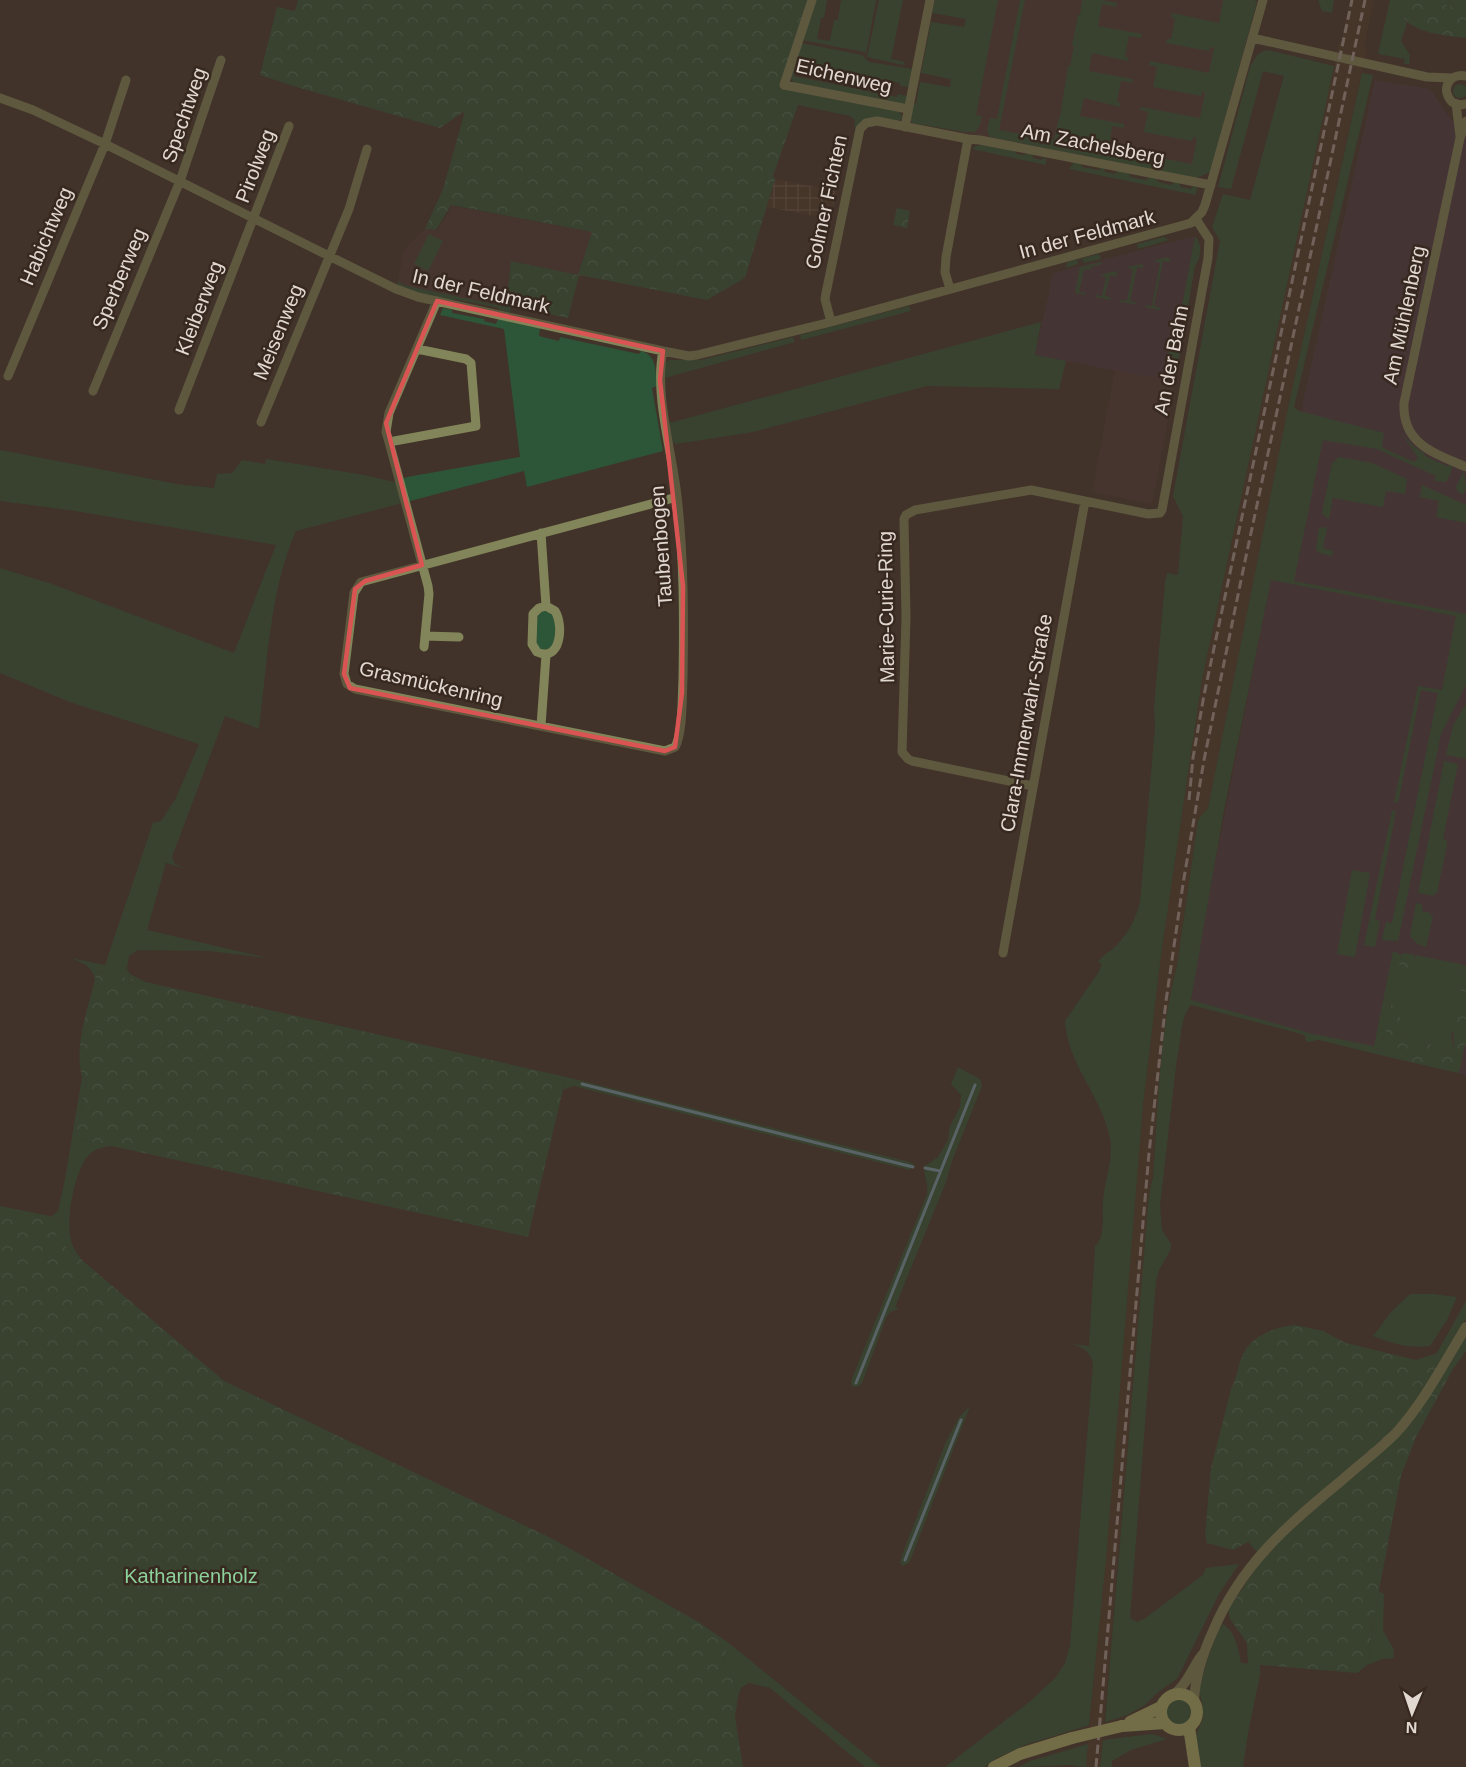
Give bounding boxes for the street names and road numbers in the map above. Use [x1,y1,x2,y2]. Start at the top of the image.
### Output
street label: Eichenweg [794,54,894,98]
street label: Spechtweg [157,65,211,165]
street label: Am Zachelsberg [1019,119,1167,169]
street label: Pirolweg [231,126,279,206]
street label: Golmer Fichten [801,133,851,271]
street label: Habichtweg [15,184,77,288]
street label: In der Feldmark [1017,205,1158,263]
street label: Sperberweg [88,225,150,333]
street label: Am Mühlenberg [1379,244,1429,386]
street label: Kleiberweg [171,258,227,358]
street label: In der Feldmark [410,265,553,318]
street label: Meisenweg [249,281,307,383]
street label: An der Bahn [1150,303,1192,417]
street label: Taubenbogen [646,485,676,607]
street label: Marie-Curie-Ring [874,531,898,683]
street label: Clara-Immerwahr-Straße [996,612,1056,834]
street label: Grasmückenring [357,657,505,711]

